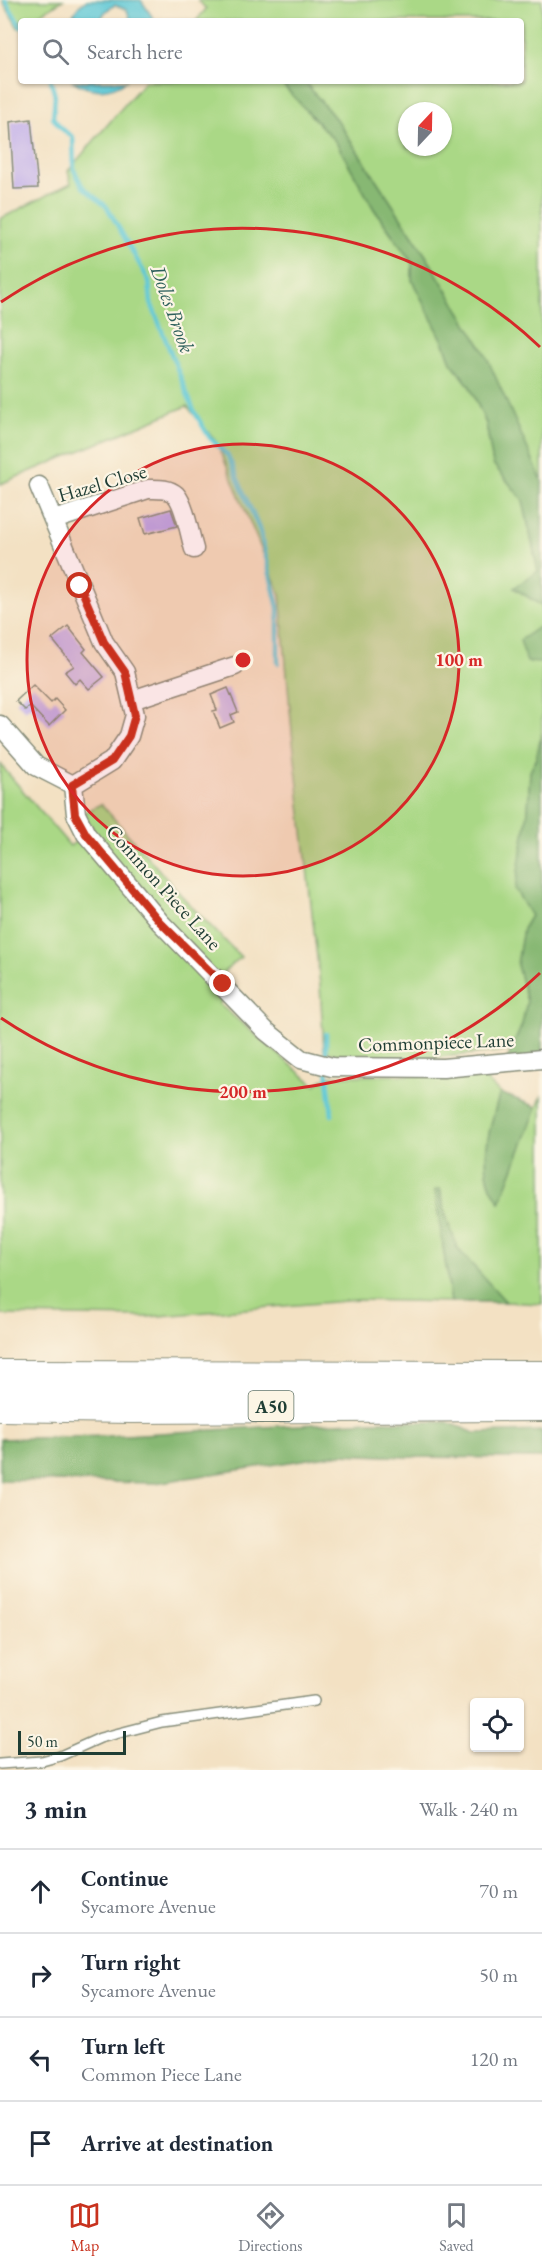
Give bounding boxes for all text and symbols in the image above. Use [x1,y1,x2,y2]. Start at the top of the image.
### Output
search box [18,18,524,84]
icon: search [39,35,72,68]
text: Search here [87,37,182,66]
north arrow [398,102,452,156]
water label: Doles Brook [144,260,201,357]
street label: Hazel Close [55,458,150,508]
route start [66,572,92,598]
text: 100 m [435,648,483,671]
centre of rings [233,650,253,670]
street label: Common Piece Lane [101,819,228,956]
route end [209,970,235,996]
street label: Commonpiece Lane [358,1026,515,1058]
text: 200 m [219,1080,267,1103]
road number: A50 [248,1391,294,1421]
map controls [470,1698,524,1752]
button: locate [470,1698,524,1752]
scale bar [18,1728,126,1756]
text: 50 m [27,1731,58,1752]
text: 3 min [24,1792,87,1826]
text: Walk · 240 m [419,1796,518,1822]
text: Continue [81,1864,168,1893]
icon: ahead [24,1875,57,1908]
text: 70 m [479,1878,518,1904]
text: Sycamore Avenue [81,1893,216,1919]
text: Turn right [81,1948,180,1977]
icon: right [24,1959,57,1992]
text: 50 m [479,1962,518,1988]
text: Sycamore Avenue [81,1977,216,2003]
text: Turn left [81,2032,165,2061]
icon: left [24,2043,57,2076]
text: 120 m [470,2046,518,2072]
text: Common Piece Lane [81,2061,242,2087]
icon: arrive [24,2127,57,2160]
text: Arrive at destination [81,2129,273,2158]
tab: Map [68,2199,101,2256]
tab: Directions [238,2199,303,2256]
tab: Saved [439,2199,474,2256]

